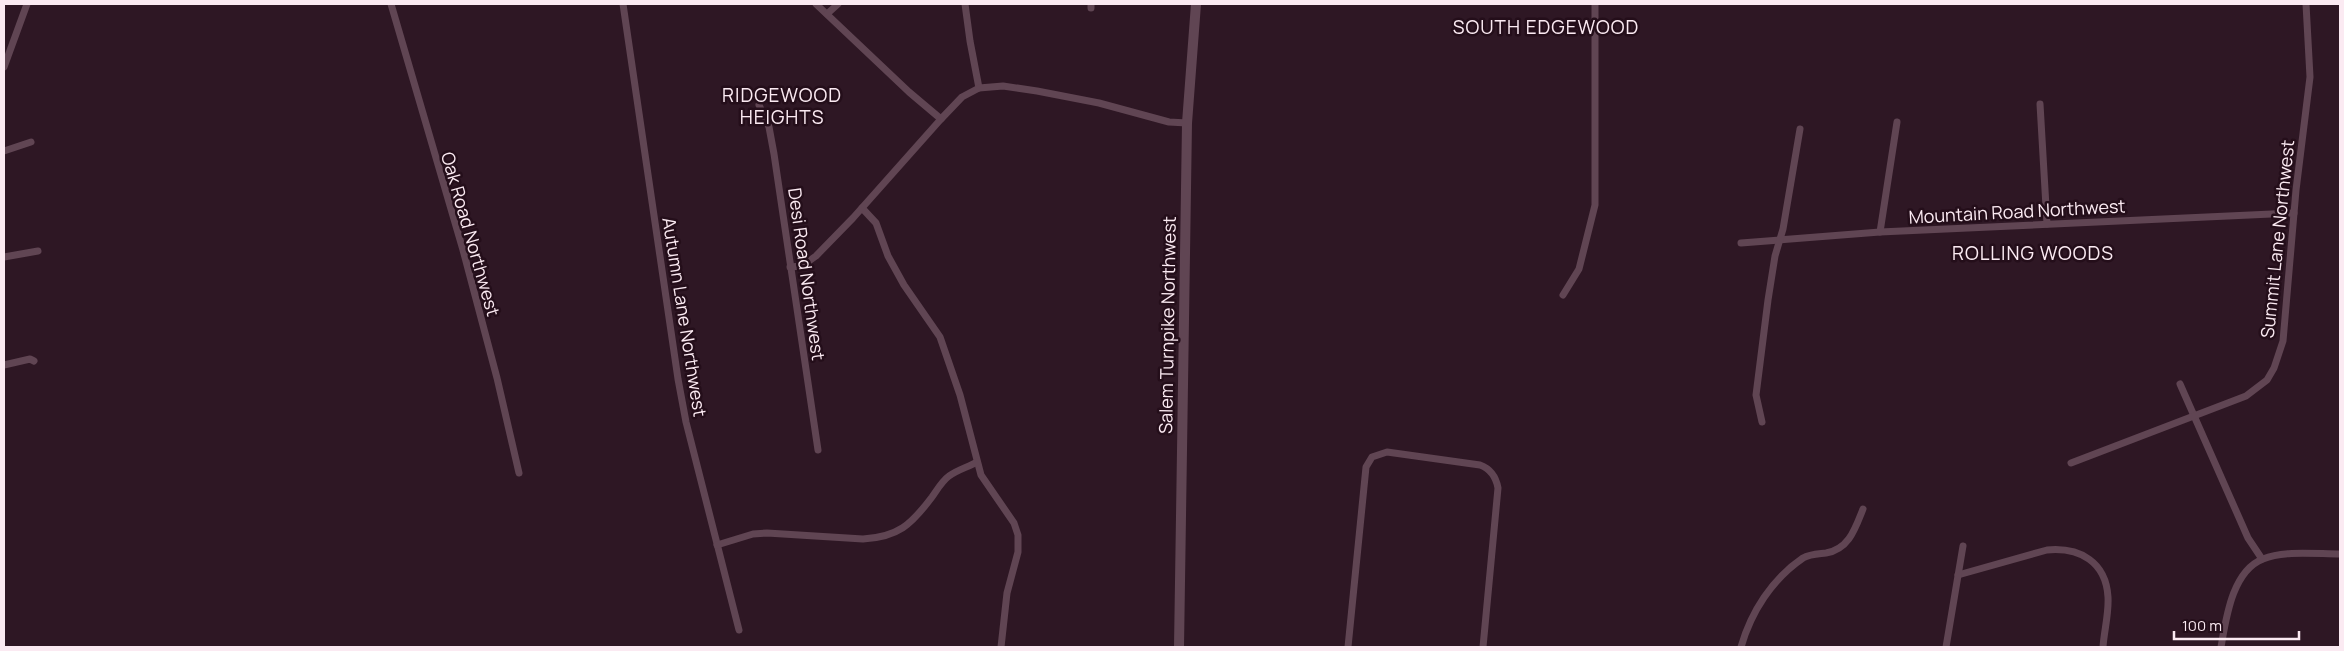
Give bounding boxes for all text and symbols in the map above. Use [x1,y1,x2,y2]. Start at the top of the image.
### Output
district label: SOUTH EDGEWOOD [1453,14,1639,40]
district label: RIDGEWOOD HEIGHTS [722,82,842,130]
street label: Summit Lane Northwest [2255,139,2299,339]
street label: Oak Road Northwest [436,149,506,319]
street label: Desi Road Northwest [783,186,831,362]
street label: Mountain Road Northwest [1908,193,2126,229]
street label: Autumn Lane Northwest [657,216,713,418]
street label: Salem Turnpike Northwest [1153,216,1181,434]
district label: ROLLING WOODS [1952,240,2114,266]
scale bar [2174,608,2299,640]
text: 100 m [2182,615,2222,636]

